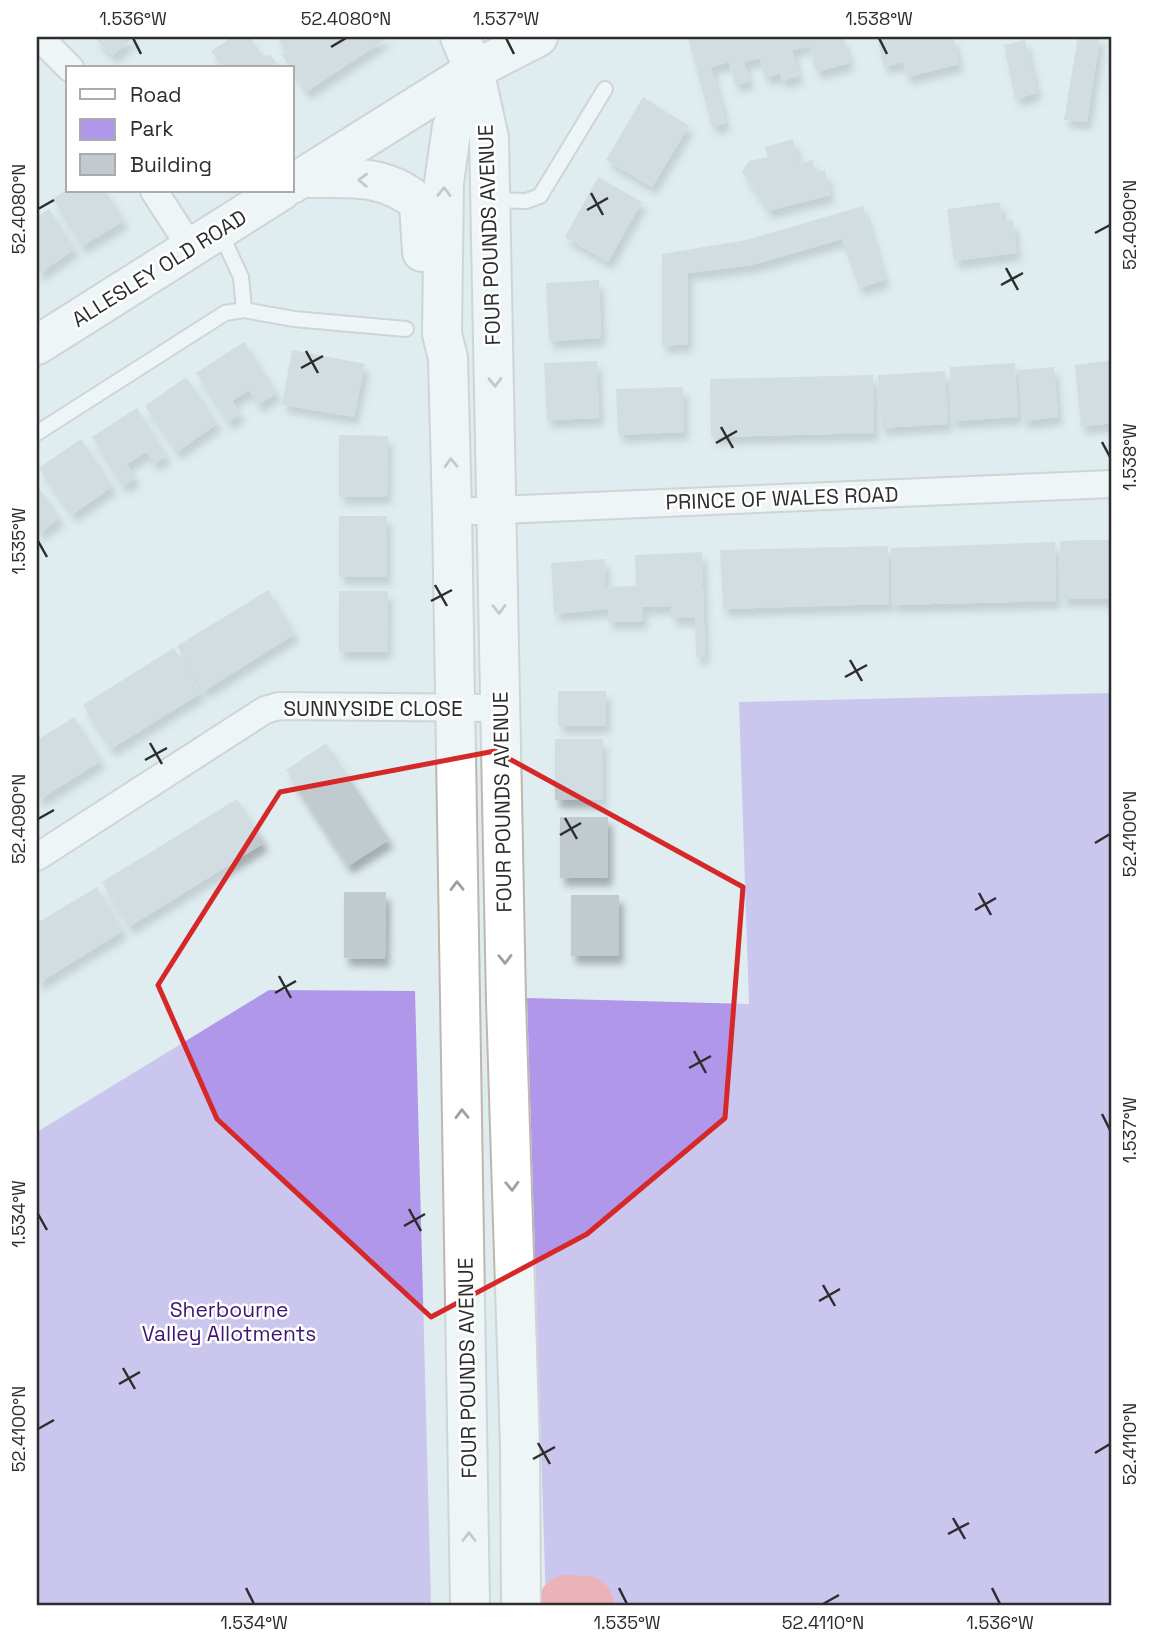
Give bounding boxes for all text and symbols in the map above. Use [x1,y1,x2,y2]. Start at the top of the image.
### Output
text: 1.536°W [99,7,167,30]
text: 52.4080°N [301,7,391,30]
text: 1.537°W [473,7,539,30]
text: 1.538°W [845,7,913,30]
legend [66,66,294,192]
text: Road [130,81,182,108]
text: Park [130,115,174,142]
street label: FOUR POUNDS AVENUE [472,124,506,346]
text: Building [130,151,212,178]
text: 52.4080°N [7,164,30,254]
one-way arrow [358,173,369,188]
text: 52.4090°N [1118,180,1141,270]
one-way arrow [436,186,452,197]
street label: ALLESLEY OLD ROAD [67,203,251,333]
one-way arrow [487,377,503,387]
text: 1.538°W [1118,423,1141,491]
one-way arrow [443,457,458,468]
street label: PRINCE OF WALES ROAD [665,480,899,516]
text: 1.535°W [7,507,30,575]
one-way arrow [492,604,507,615]
street label: FOUR POUNDS AVENUE [487,691,517,913]
street label: SUNNYSIDE CLOSE [283,695,463,722]
text: 52.4090°N [7,774,30,864]
text: 52.4100°N [1118,791,1141,877]
one-way arrow [450,880,465,891]
one-way arrow [497,954,513,965]
text: 1.537°W [1118,1097,1141,1163]
one-way arrow [454,1108,470,1118]
text: 1.534°W [7,1180,30,1248]
one-way arrow [504,1181,519,1192]
street label: FOUR POUNDS AVENUE [452,1257,482,1479]
park label: Sherbourne Valley Allotments [142,1296,316,1347]
text: 52.4100°N [7,1386,30,1472]
text: 52.4110°N [1118,1403,1141,1485]
one-way arrow [461,1531,477,1542]
text: 1.534°W [220,1611,288,1634]
text: 1.535°W [593,1611,661,1634]
text: 52.4110°N [782,1611,864,1634]
text: 1.536°W [966,1611,1034,1634]

